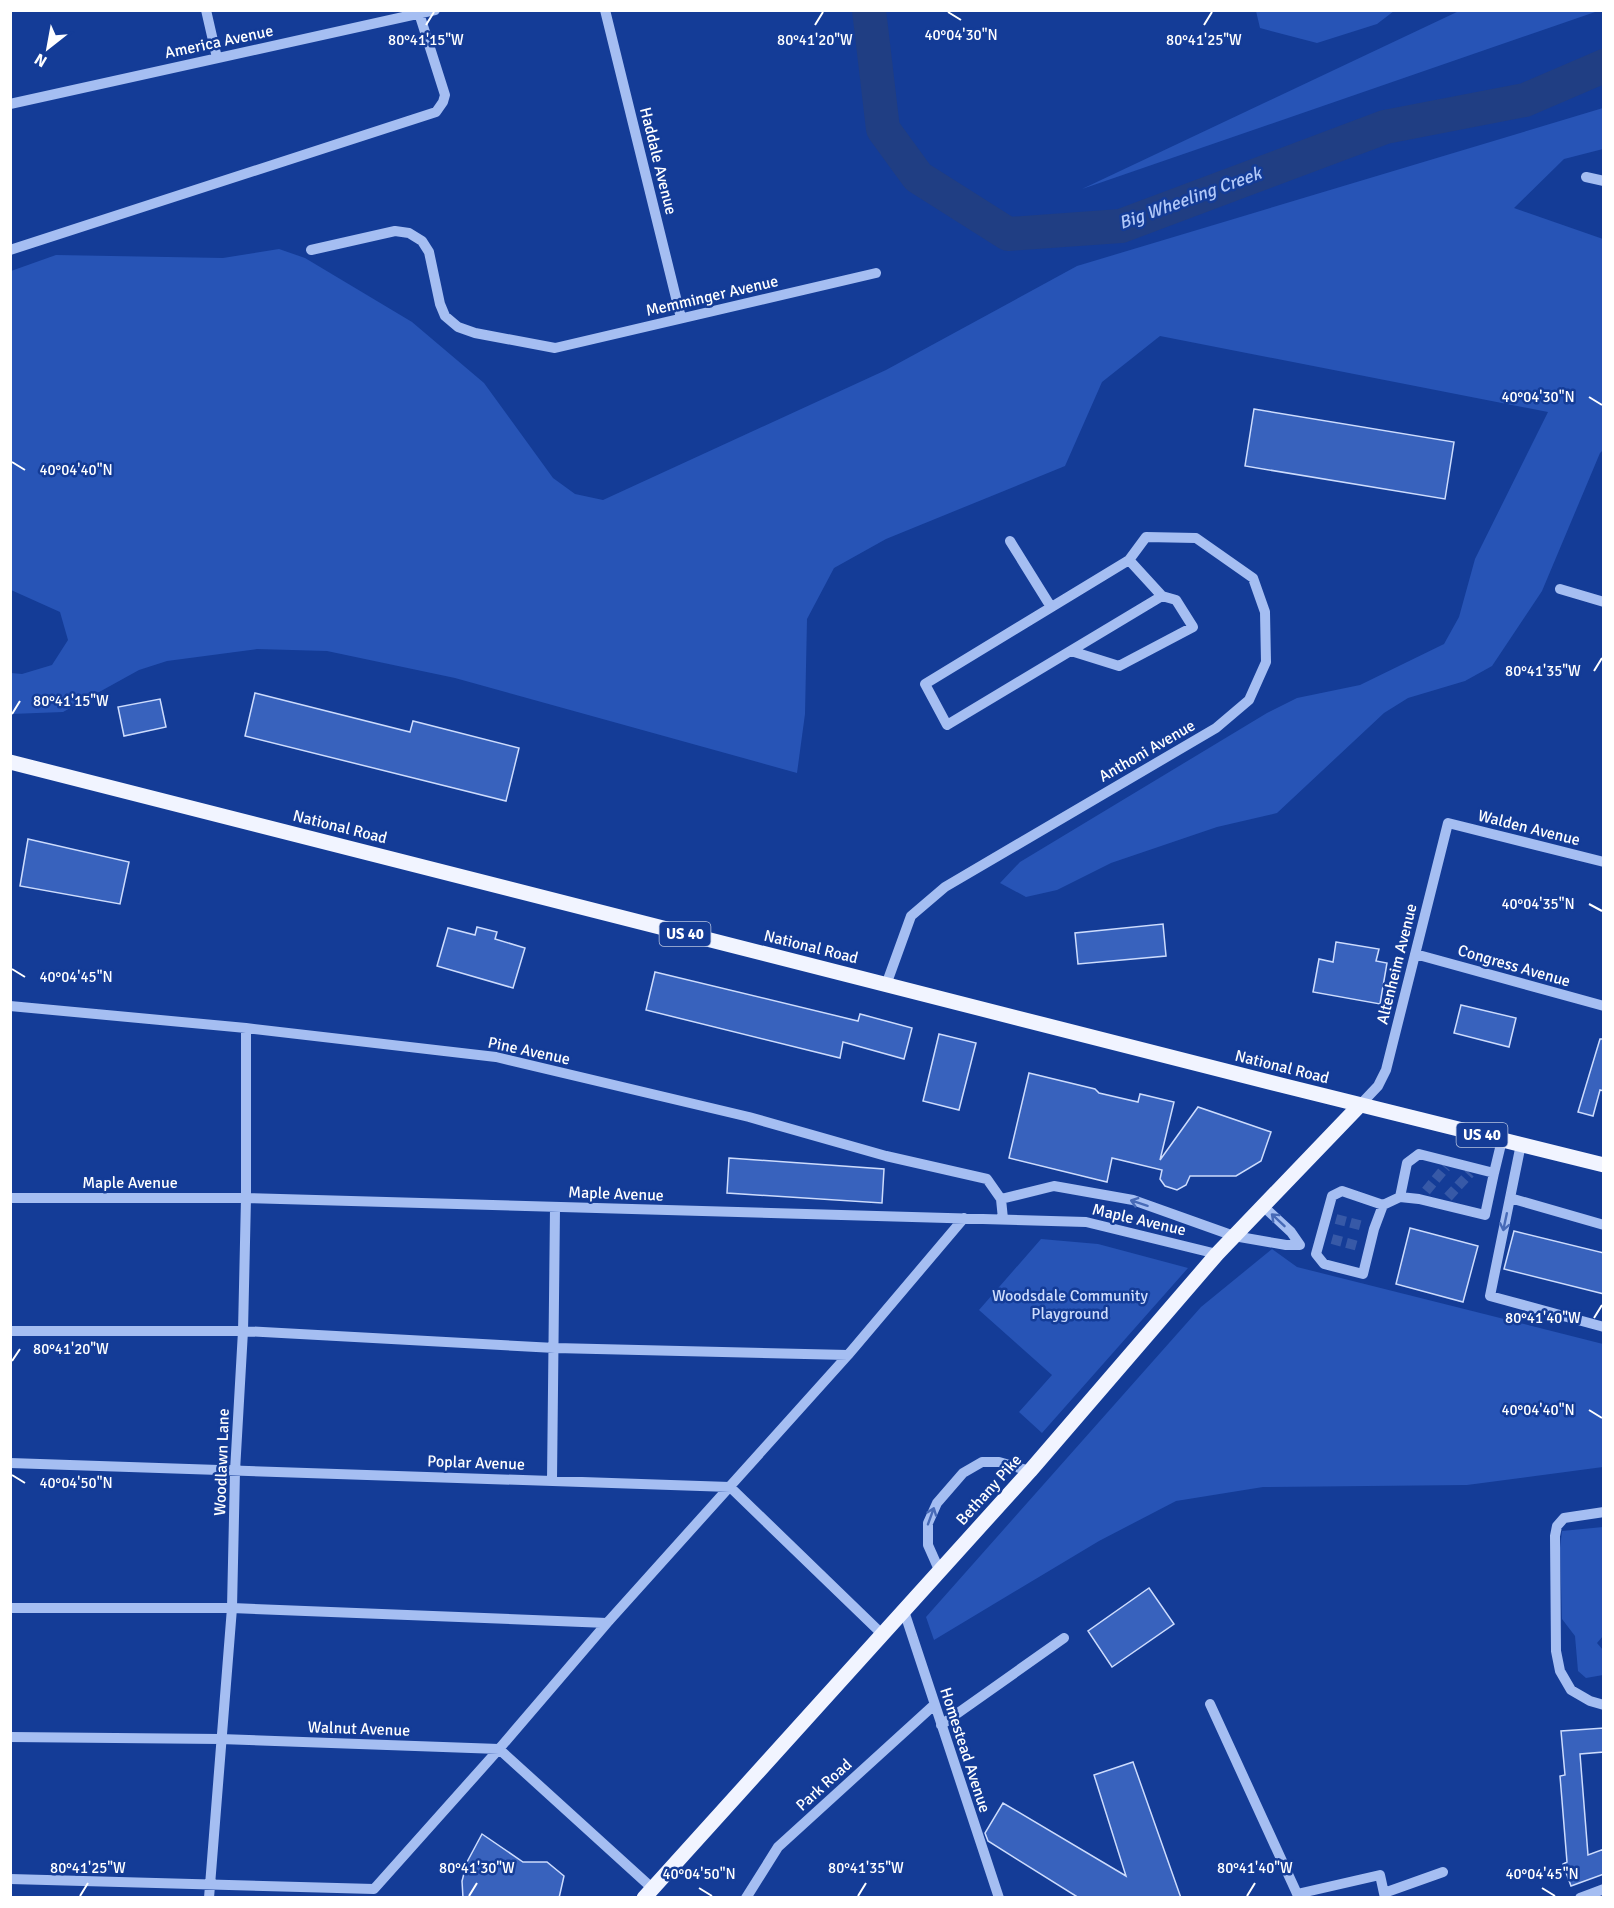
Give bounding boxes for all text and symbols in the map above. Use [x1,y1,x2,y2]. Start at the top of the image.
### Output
north arrow [18,18,78,78]
street label: America Avenue [163,21,275,63]
text: 40°04'30"N [924,26,998,44]
text: 80°41'15"W [388,31,464,49]
text: 80°41'20"W [777,31,853,49]
text: 80°41'25"W [1166,31,1242,49]
text: N [31,49,51,71]
street label: Haddale Avenue [635,105,681,217]
water label: Big Wheeling Creek [1116,161,1266,234]
street label: Memminger Avenue [644,271,780,321]
text: 40°04'30"N [1501,388,1575,406]
text: 40°04'40"N [39,461,113,479]
text: 80°41'35"W [1505,662,1581,680]
text: 80°41'15"W [33,692,109,710]
street label: Anthoni Avenue [1095,715,1199,787]
street label: National Road [291,806,389,848]
street label: Walden Avenue [1476,806,1582,850]
text: 40°04'35"N [1501,895,1575,913]
street label: Altenheim Avenue [1372,902,1422,1026]
road number: US 40 [660,922,710,946]
street label: National Road [762,926,860,968]
street label: Congress Avenue [1455,940,1573,992]
text: 40°04'45"N [39,968,113,986]
street label: Pine Avenue [486,1033,572,1069]
street label: National Road [1233,1046,1331,1088]
road number: US 40 [1456,1123,1508,1147]
street label: Maple Avenue [82,1173,178,1193]
street label: Maple Avenue [568,1182,664,1206]
one-way arrow [1130,1196,1149,1207]
street label: Maple Avenue [1090,1200,1188,1240]
one-way arrow [1499,1212,1510,1232]
one-way arrow [1271,1213,1286,1227]
park label: Woodsdale Community Playground [992,1286,1149,1324]
text: 80°41'40"W [1505,1309,1581,1327]
text: 80°41'20"W [33,1340,109,1358]
text: 40°04'40"N [1501,1401,1575,1419]
street label: Woodlawn Lane [210,1408,234,1516]
street label: Bethany Pike [952,1450,1026,1530]
street label: Poplar Avenue [427,1451,525,1475]
text: 40°04'50"N [39,1474,113,1492]
one-way arrow [927,1508,938,1526]
street label: Homestead Avenue [935,1685,995,1815]
street label: Walnut Avenue [307,1717,411,1741]
street label: Park Road [792,1755,856,1815]
text: 80°41'25"W [50,1859,126,1877]
text: 80°41'30"W [439,1859,515,1877]
text: 80°41'35"W [828,1859,904,1877]
text: 80°41'40"W [1217,1859,1293,1877]
text: 40°04'50"N [662,1865,736,1883]
text: 40°04'45"N [1505,1865,1579,1883]

